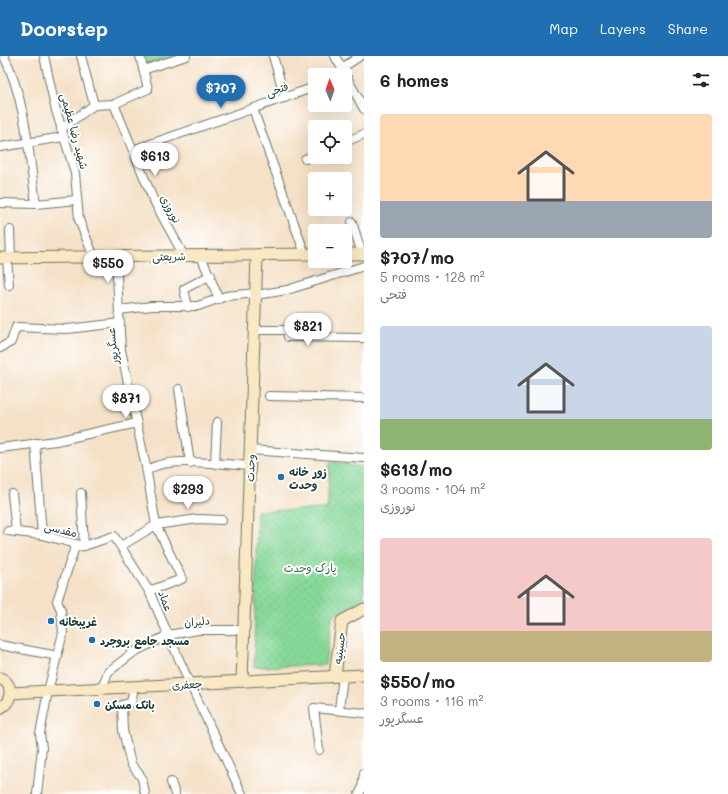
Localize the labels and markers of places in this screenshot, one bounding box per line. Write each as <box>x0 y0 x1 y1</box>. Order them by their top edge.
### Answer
pin: $707 <box>197 75 245 109</box>
pin: $613 <box>131 143 179 177</box>
pin: $550 <box>84 250 132 284</box>
pin: $821 <box>284 313 332 347</box>
pin: $871 <box>102 385 150 419</box>
place label: زور خانه وحدت <box>289 464 327 492</box>
marker: زور خانه وحدت <box>276 472 286 482</box>
pin: $293 <box>164 476 212 510</box>
place label: غریبخانه <box>59 614 97 629</box>
marker: غریبخانه <box>46 616 56 626</box>
place label: مسجد جامع بروجرد <box>100 633 190 649</box>
marker: مسجد جامع بروجرد <box>87 635 97 645</box>
place label: بانک مسکن <box>105 697 155 712</box>
marker: بانک مسکن <box>92 699 102 709</box>

